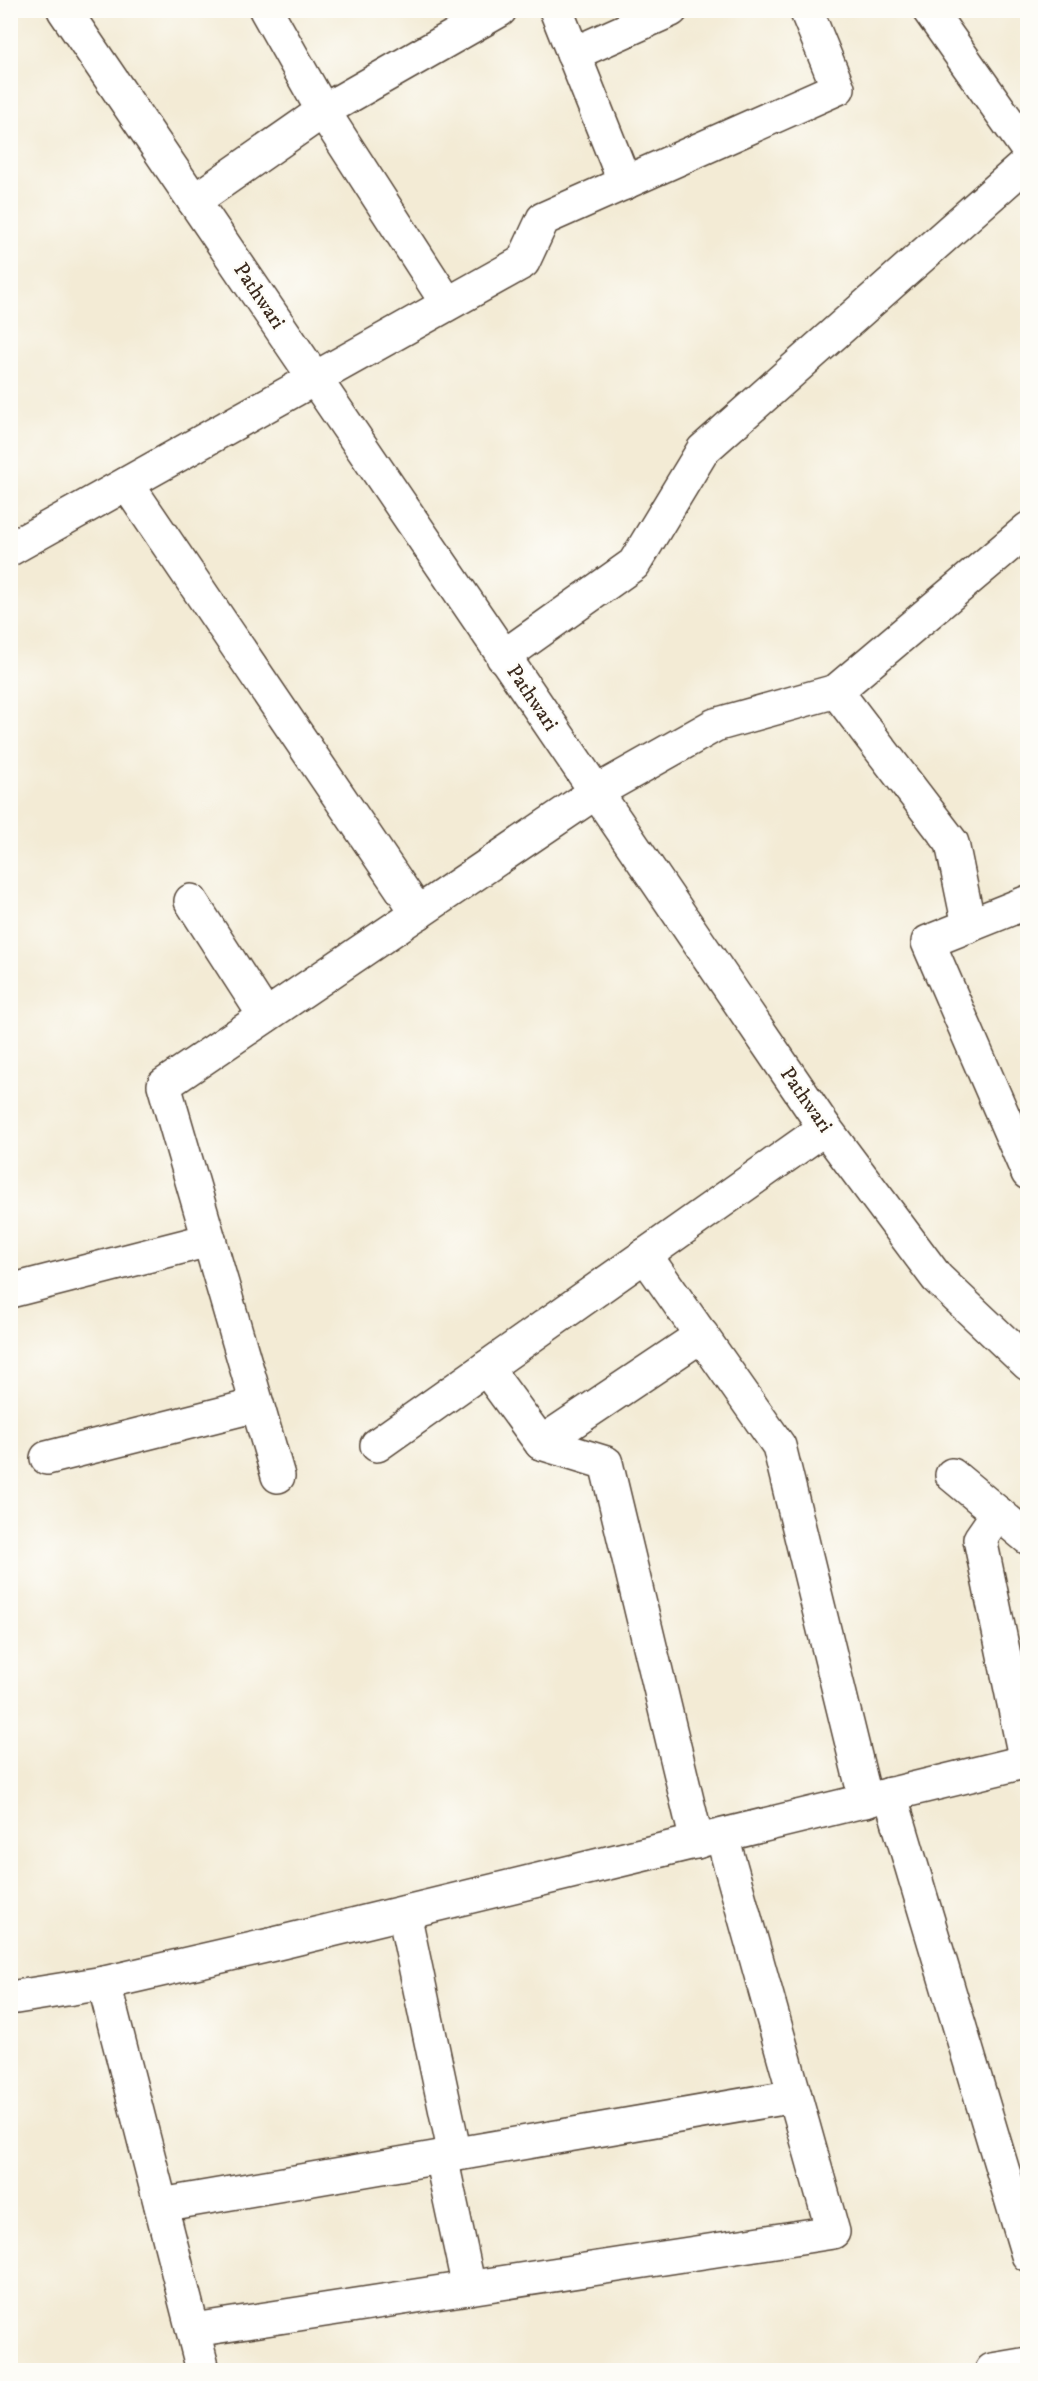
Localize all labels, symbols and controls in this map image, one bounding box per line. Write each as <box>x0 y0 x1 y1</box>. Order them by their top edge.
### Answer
street label: Pathwari <box>227 258 291 334</box>
street label: Pathwari <box>500 660 564 736</box>
street label: Pathwari <box>774 1062 838 1138</box>

